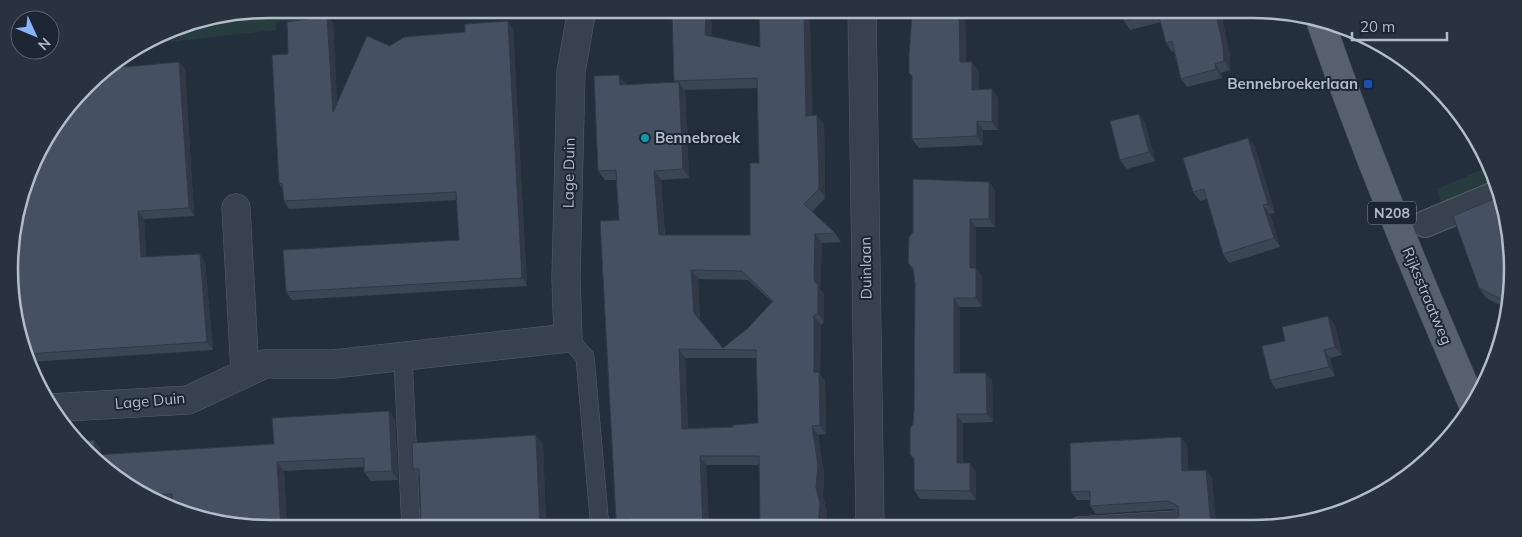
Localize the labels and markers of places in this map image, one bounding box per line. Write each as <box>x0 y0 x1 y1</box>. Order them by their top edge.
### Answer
place label: Bennebroekerlaan <box>1227 74 1358 93</box>
marker: Bennebroekerlaan <box>1362 78 1374 90</box>
place label: Bennebroek <box>655 128 741 147</box>
marker: Bennebroek <box>639 132 651 144</box>

